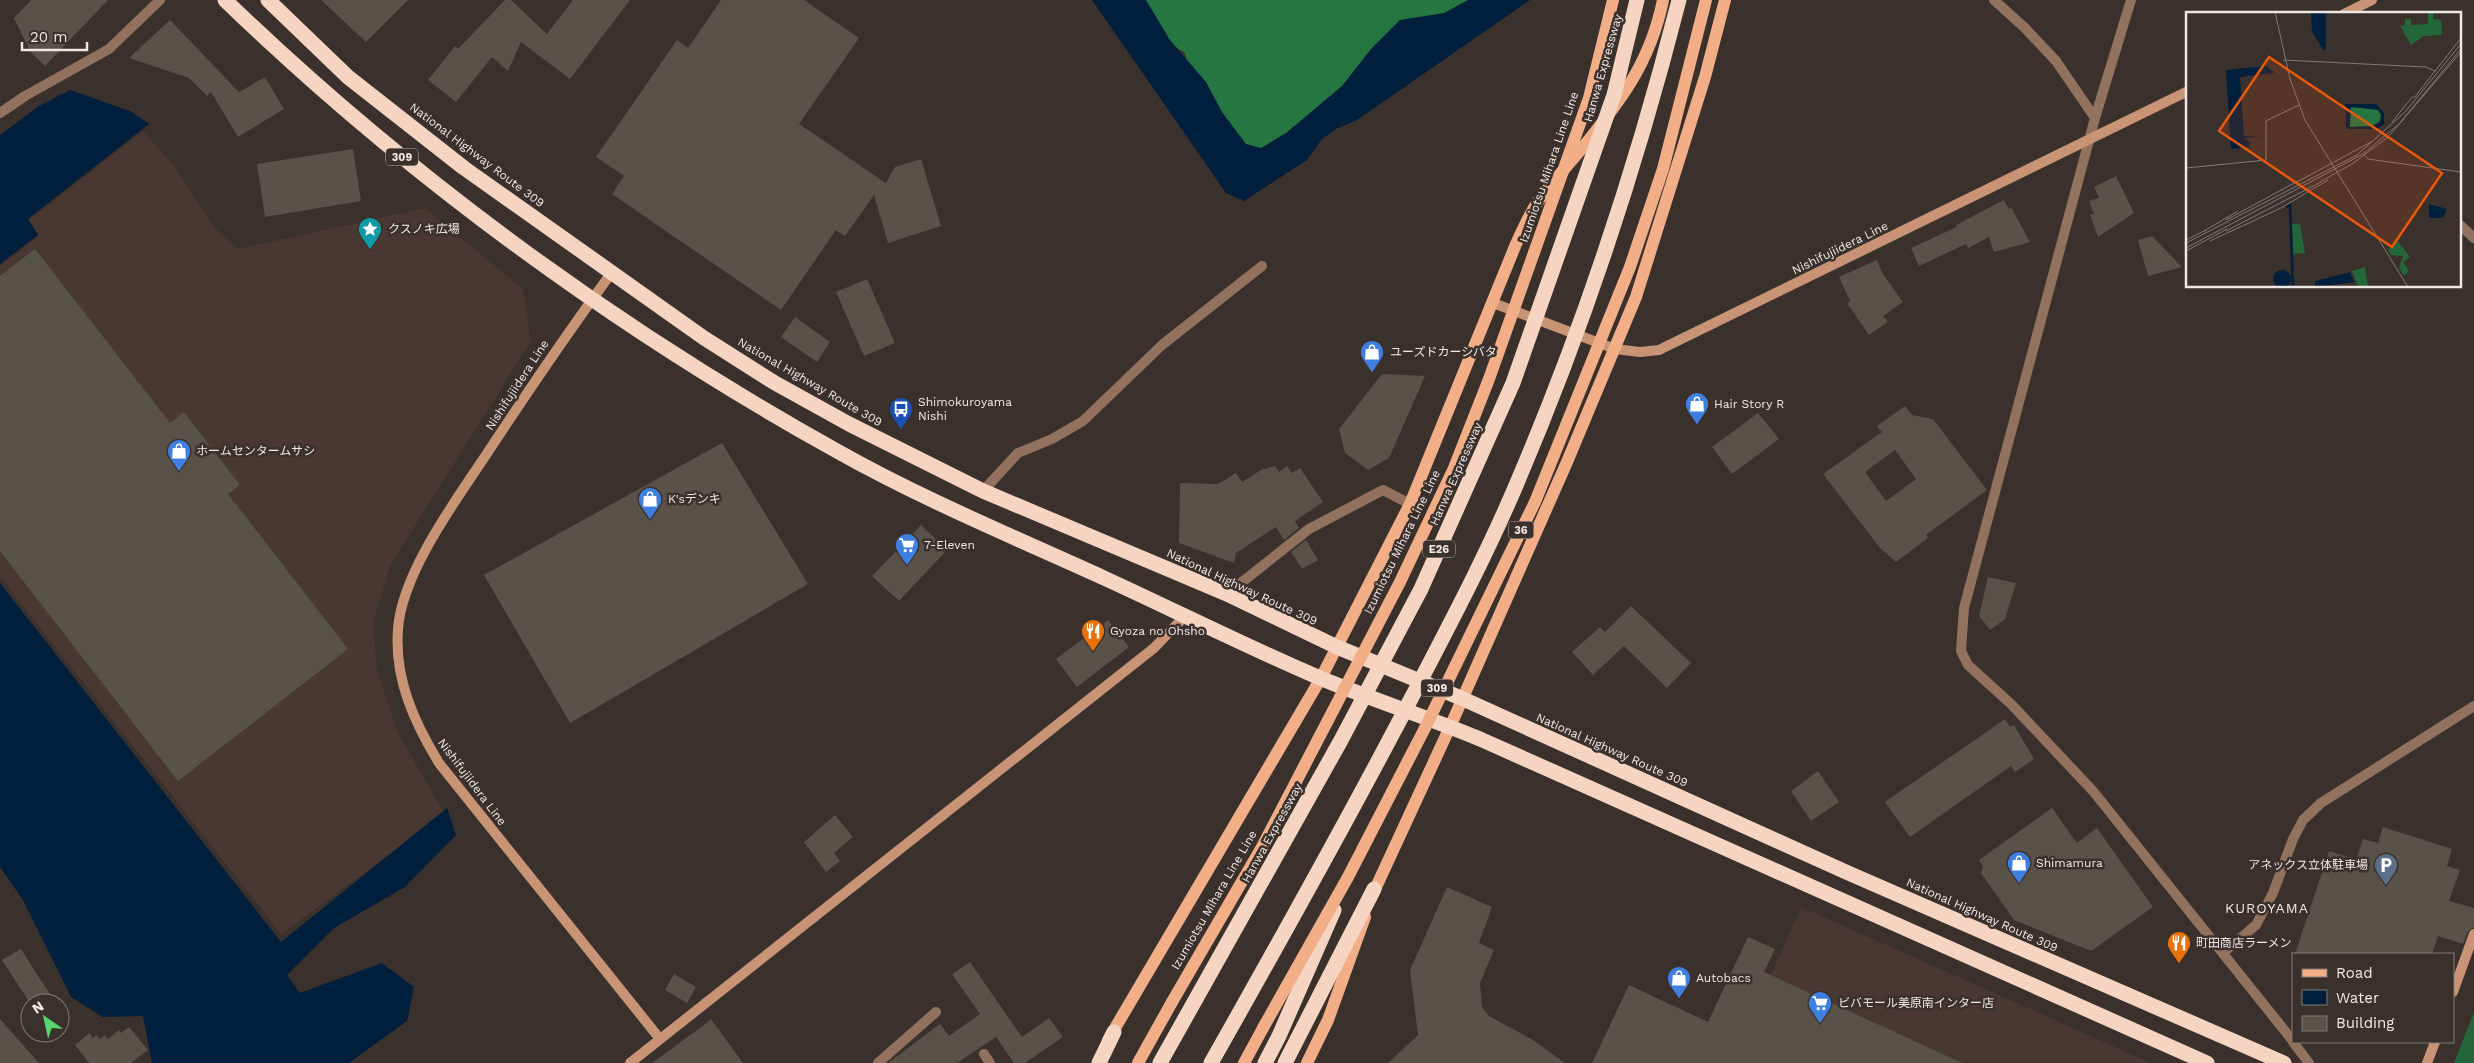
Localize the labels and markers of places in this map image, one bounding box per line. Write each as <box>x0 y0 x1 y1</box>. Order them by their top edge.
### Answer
place icon: クスノキ広場 <box>357 216 383 250</box>
place label: クスノキ広場 <box>388 222 460 236</box>
shop icon: ユーズドカーシバタ <box>1359 339 1385 373</box>
place label: ユーズドカーシバタ <box>1390 345 1497 359</box>
shop icon: Hair Story R <box>1684 391 1710 425</box>
place label: Shimokuroyama Nishi <box>918 395 1012 423</box>
bus stop icon: Shimokuroyama Nishi <box>888 396 914 430</box>
place label: Hair Story R <box>1714 397 1784 411</box>
shop icon: ホームセンタームサシ <box>166 438 192 472</box>
place label: ホームセンタームサシ <box>196 444 315 458</box>
shop icon: K'sデンキ <box>637 486 663 520</box>
place label: K'sデンキ <box>668 492 721 506</box>
supermarket icon: 7-Eleven <box>894 532 920 566</box>
place label: 7-Eleven <box>924 538 975 552</box>
restaurant icon: Gyoza no Ohsho <box>1080 618 1106 652</box>
place label: Gyoza no Ohsho <box>1110 624 1205 638</box>
shop icon: Shimamura <box>2006 850 2032 884</box>
parking icon: アネックス立体駐車場 <box>2373 852 2399 886</box>
place label: Shimamura <box>2036 856 2103 870</box>
place label: アネックス立体駐車場 <box>2248 858 2368 872</box>
restaurant icon: 町田商店ラーメン <box>2166 930 2192 964</box>
place label: 町田商店ラーメン <box>2196 936 2292 950</box>
shop icon: Autobacs <box>1666 965 1692 999</box>
place label: Autobacs <box>1696 971 1751 985</box>
supermarket icon: ビバモール美原南インター店 <box>1807 990 1833 1024</box>
place label: ビバモール美原南インター店 <box>1838 996 1994 1010</box>

